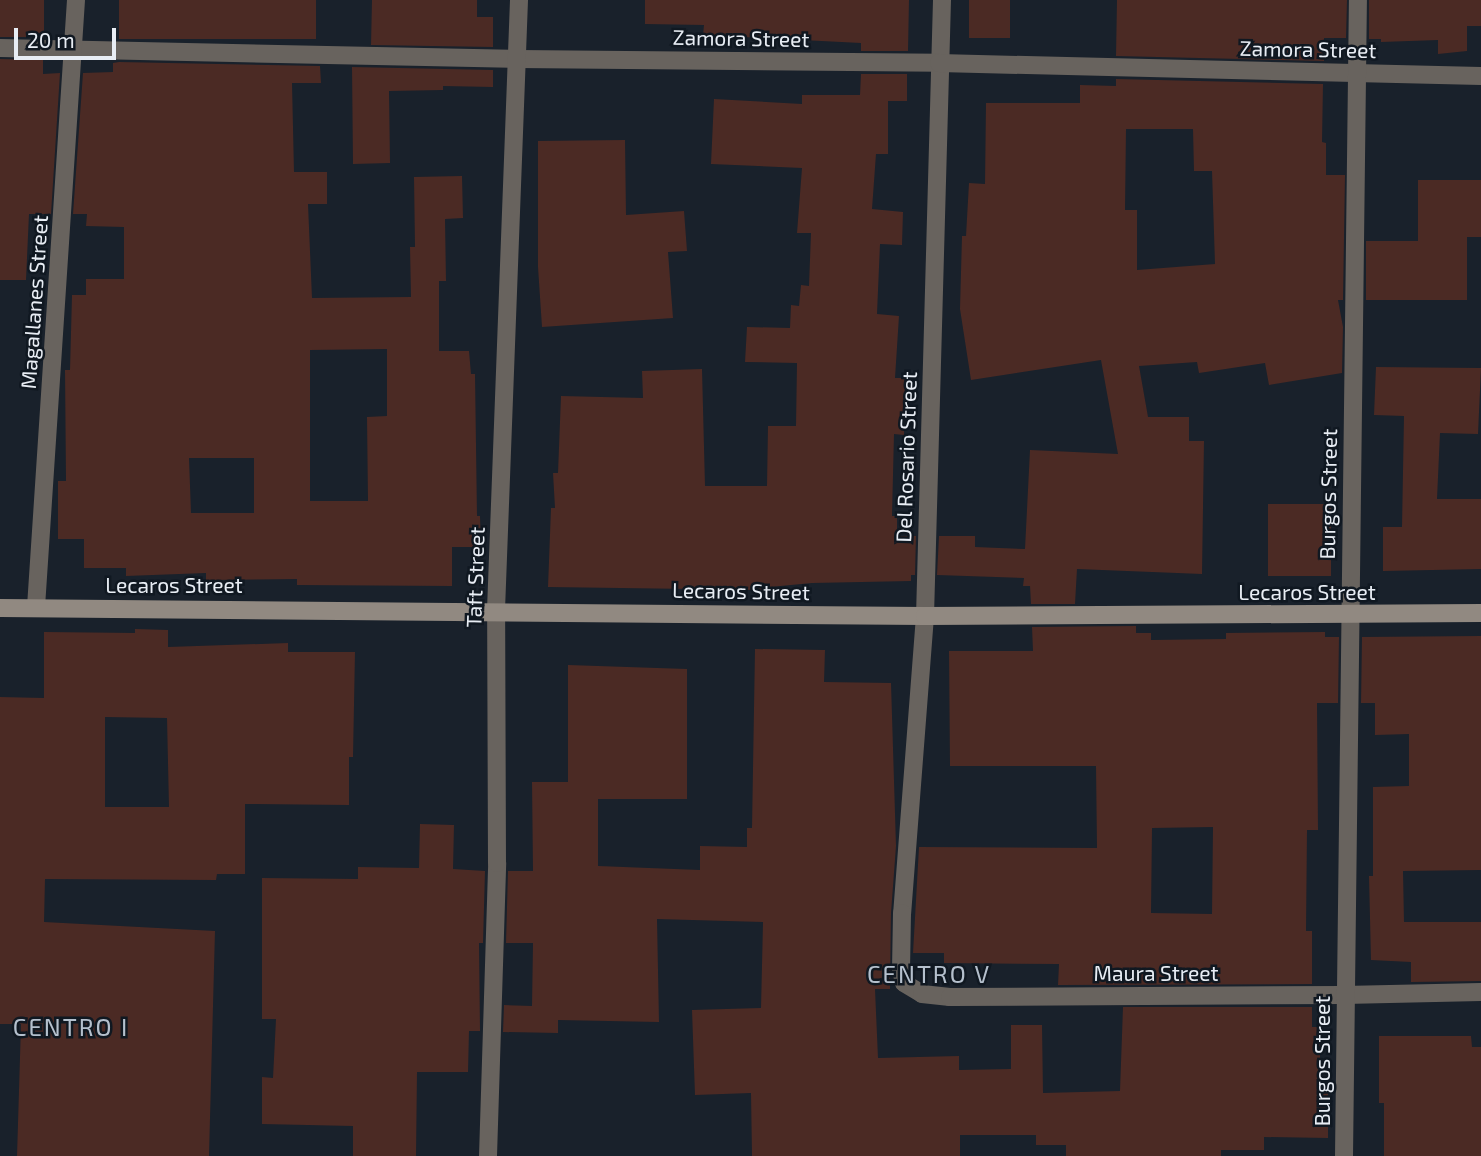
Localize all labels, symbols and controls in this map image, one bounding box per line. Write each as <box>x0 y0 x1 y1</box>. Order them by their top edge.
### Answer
scale bar <box>18 14 119 58</box>
street label: Zamora Street <box>672 24 810 52</box>
text: 20 m <box>27 27 75 52</box>
street label: Zamora Street <box>1239 35 1377 63</box>
street label: Magallanes Street <box>15 214 53 390</box>
street label: Del Rosario Street <box>890 371 922 543</box>
street label: Burgos Street <box>1314 428 1342 560</box>
street label: Taft Street <box>461 526 489 628</box>
street label: Lecaros Street <box>105 572 243 598</box>
street label: Lecaros Street <box>672 577 810 605</box>
street label: Lecaros Street <box>1238 579 1376 605</box>
district label: CENTRO V <box>868 960 990 988</box>
street label: Maura Street <box>1094 960 1218 986</box>
street label: Burgos Street <box>1309 996 1335 1126</box>
district label: CENTRO I <box>14 1013 128 1041</box>

